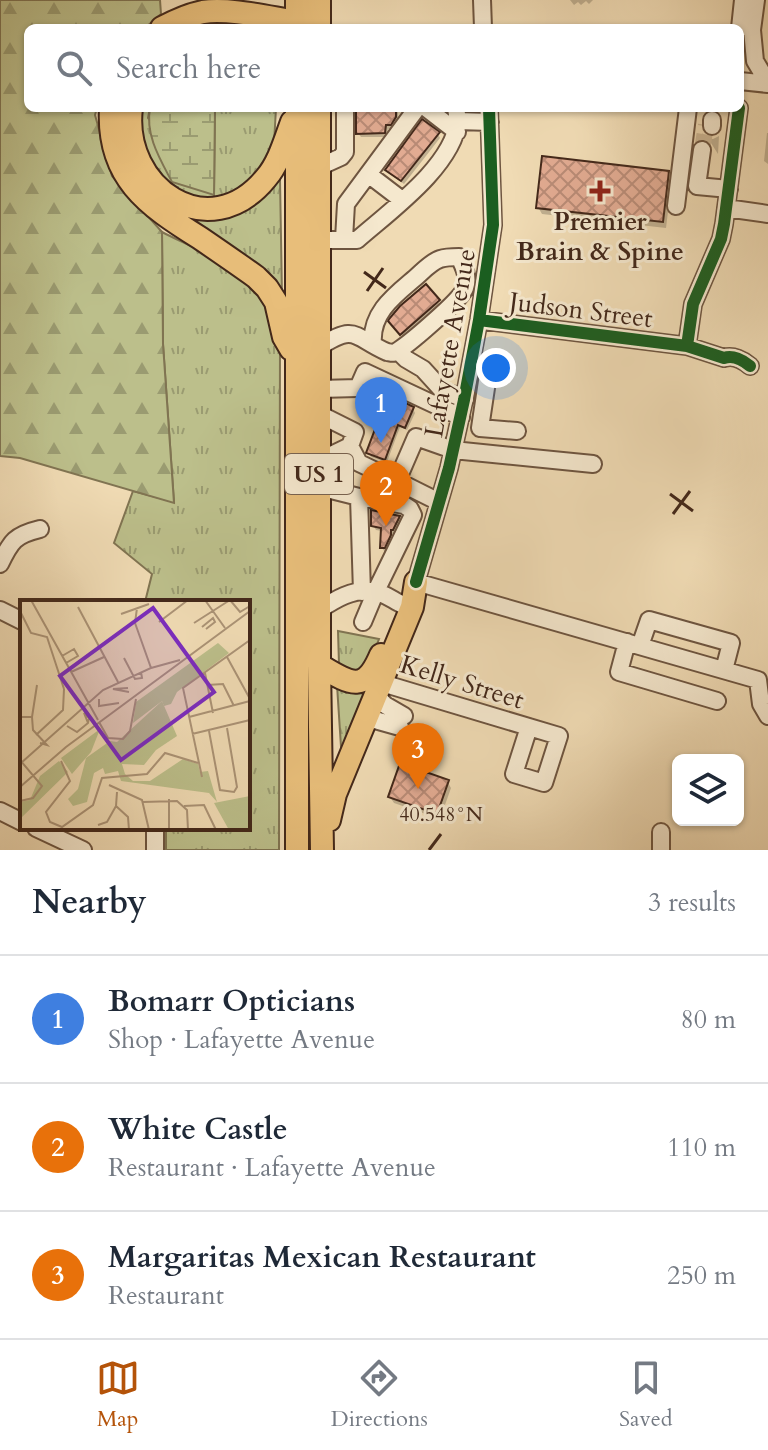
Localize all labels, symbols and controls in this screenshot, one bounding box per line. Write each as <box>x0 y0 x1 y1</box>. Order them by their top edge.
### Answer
search box <box>24 24 744 112</box>
icon: search <box>52 46 96 90</box>
text: Search here <box>116 48 261 89</box>
marker: Premier Brain & Spine <box>589 180 611 202</box>
place label: Premier Brain & Spine <box>516 204 684 269</box>
street label: Lafayette Avenue <box>416 246 484 440</box>
street label: Judson Street <box>503 283 655 336</box>
your location <box>476 348 516 388</box>
pin: 1 <box>355 377 407 443</box>
road number: US 1 <box>285 454 353 494</box>
pin: 2 <box>360 460 412 526</box>
inset map <box>20 600 250 830</box>
street label: Kelly Street <box>396 647 528 717</box>
pin: 3 <box>392 723 444 789</box>
map controls <box>672 754 744 826</box>
button: layers <box>672 754 744 826</box>
text: 40.548°N <box>399 801 483 828</box>
text: Nearby <box>32 879 147 925</box>
text: 3 results <box>648 885 736 920</box>
text: Bomarr Opticians <box>108 981 355 1022</box>
text: 1 <box>51 1002 65 1037</box>
text: 80 m <box>680 1002 736 1037</box>
text: Shop · Lafayette Avenue <box>108 1022 375 1057</box>
text: White Castle <box>108 1109 288 1150</box>
text: 2 <box>51 1130 65 1165</box>
text: 110 m <box>667 1130 736 1165</box>
text: Restaurant · Lafayette Avenue <box>108 1150 436 1185</box>
text: Margaritas Mexican Restaurant <box>108 1237 536 1278</box>
text: 3 <box>51 1258 65 1293</box>
text: 250 m <box>667 1258 736 1293</box>
text: Restaurant <box>108 1278 224 1313</box>
tab: Map <box>96 1356 140 1434</box>
tab: Directions <box>331 1356 428 1434</box>
tab: Saved <box>619 1356 672 1434</box>

